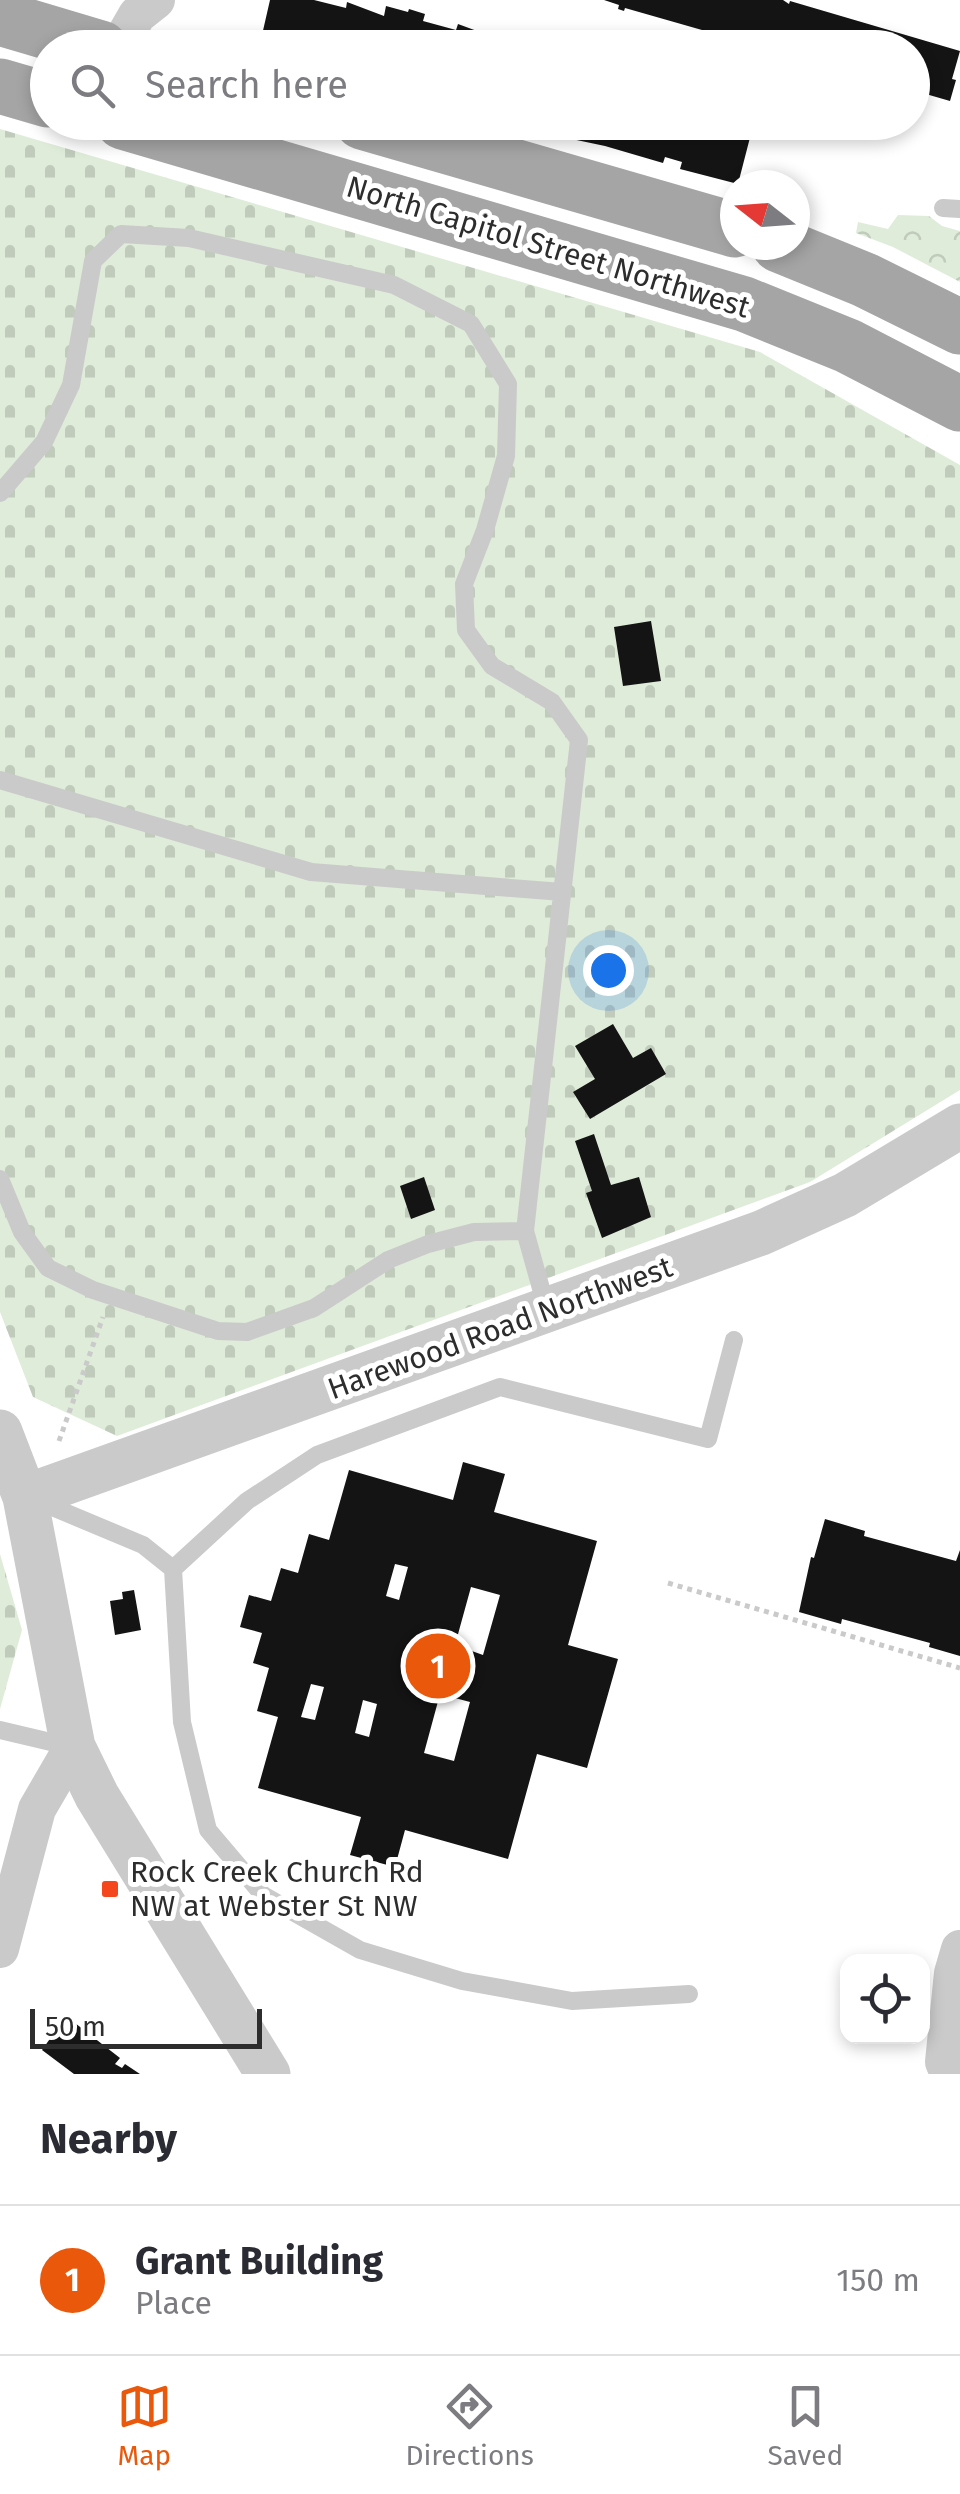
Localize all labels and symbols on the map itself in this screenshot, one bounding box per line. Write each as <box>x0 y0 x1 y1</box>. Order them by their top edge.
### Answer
street label: North Capitol Street Northwest <box>342 168 754 326</box>
north arrow <box>720 170 810 260</box>
your location <box>583 945 634 996</box>
street label: Harewood Road Northwest <box>323 1249 677 1407</box>
pin: 1 <box>406 1628 470 1704</box>
place label: Rock Creek Church Rd NW at Webster St NW <box>130 1854 424 1924</box>
marker: Rock Creek Church Rd NW at Webster St NW <box>99 1878 121 1900</box>
scale bar <box>30 2004 262 2048</box>

